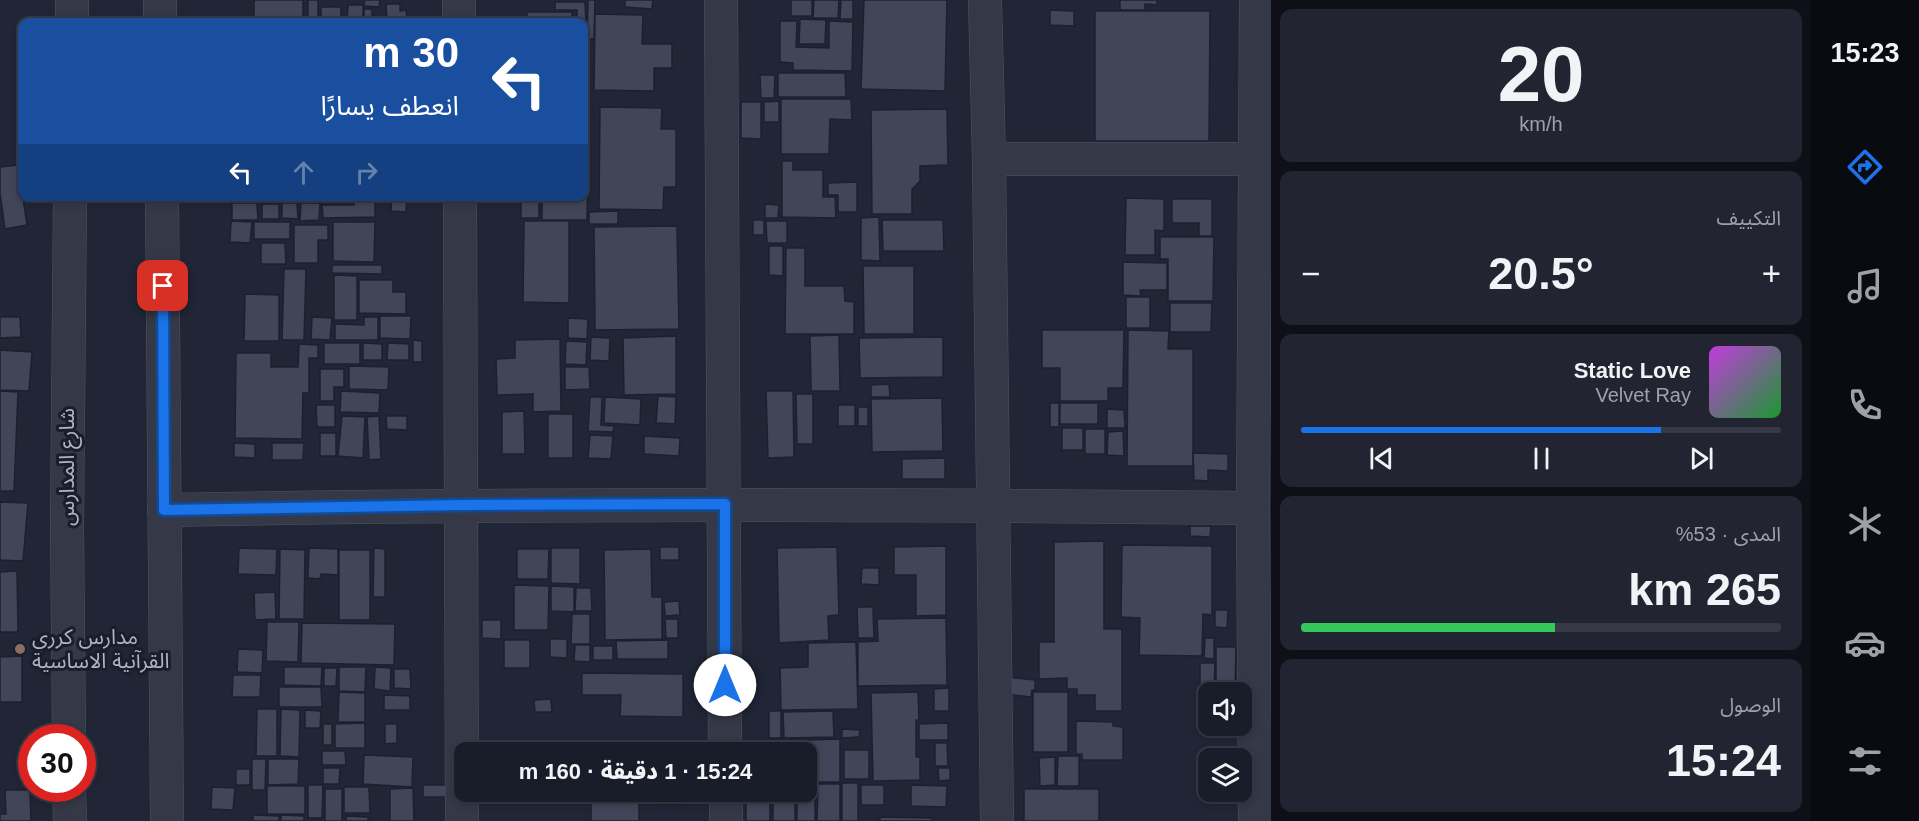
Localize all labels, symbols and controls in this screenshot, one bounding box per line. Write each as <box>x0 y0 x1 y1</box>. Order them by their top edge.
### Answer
text: 30 m <box>363 29 459 76</box>
text: 20 <box>1498 30 1584 118</box>
text: 15:23 <box>1830 38 1900 68</box>
icon: left <box>480 42 558 120</box>
text: انعطف يسارًا <box>320 91 459 121</box>
text: km/h <box>1519 113 1563 135</box>
icon: directions <box>1844 146 1886 188</box>
icon: left <box>224 156 257 189</box>
icon: ahead <box>287 156 320 189</box>
icon: right <box>350 156 383 189</box>
text: التكييف <box>1717 207 1781 229</box>
text: 20.5° <box>1488 248 1594 299</box>
text: − <box>1301 255 1320 292</box>
text: + <box>1762 255 1781 292</box>
pin <box>137 260 188 311</box>
icon: music <box>1844 265 1886 307</box>
icon: arrive <box>146 269 179 302</box>
text: Static Love <box>1574 358 1691 383</box>
text: Velvet Ray <box>1595 384 1691 406</box>
icon: phone <box>1844 384 1886 426</box>
street label: شارع المدارس <box>55 408 82 526</box>
icon: previous <box>1365 442 1398 475</box>
icon: pause <box>1525 442 1558 475</box>
icon: next <box>1685 442 1718 475</box>
icon: climate <box>1844 503 1886 545</box>
text: المدى · 53% <box>1676 523 1781 545</box>
text: 265 km <box>1628 564 1781 615</box>
icon: car <box>1844 622 1886 664</box>
place label: مدارس كرري القرآنية الاساسية <box>32 625 169 673</box>
marker: مدارس كرري القرآنية الاساسية <box>13 642 27 656</box>
position arrow <box>693 653 757 717</box>
map controls <box>1198 682 1252 802</box>
button: sound <box>1198 682 1252 736</box>
text: الوصول <box>1720 694 1781 716</box>
speed limit sign: 30 <box>18 724 96 802</box>
text: 15:24 <box>1666 735 1781 786</box>
icon: filters <box>1844 740 1886 782</box>
button: layers <box>1198 748 1252 802</box>
text: 15:24 · 1 دقيقة · 160 m <box>519 759 752 784</box>

